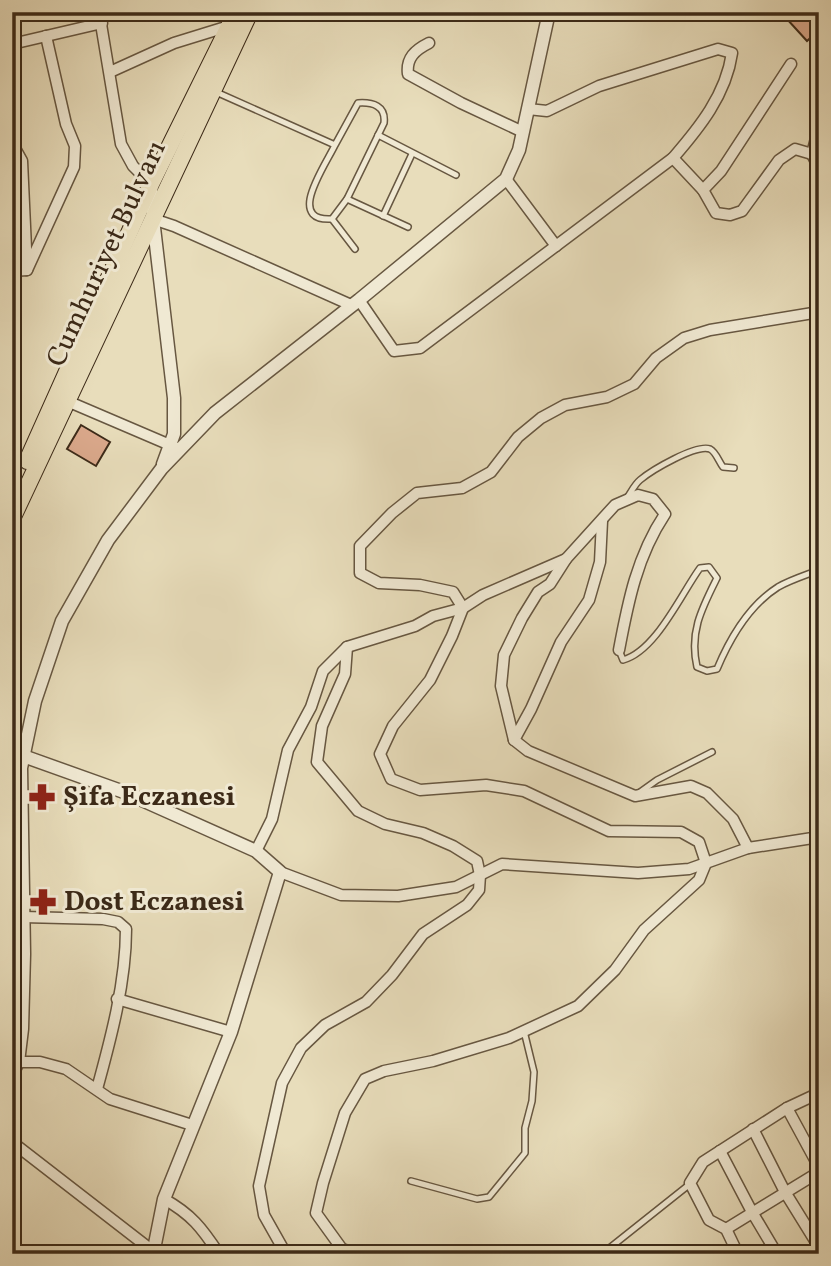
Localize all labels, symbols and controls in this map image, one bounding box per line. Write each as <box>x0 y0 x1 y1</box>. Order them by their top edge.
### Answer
street label: Cumhuriyet Bulvarı <box>37 134 177 374</box>
place label: Şifa Eczanesi <box>63 778 235 817</box>
pharmacy icon: Şifa Eczanesi <box>27 782 57 812</box>
place label: Dost Eczanesi <box>64 883 244 922</box>
pharmacy icon: Dost Eczanesi <box>28 887 58 917</box>

